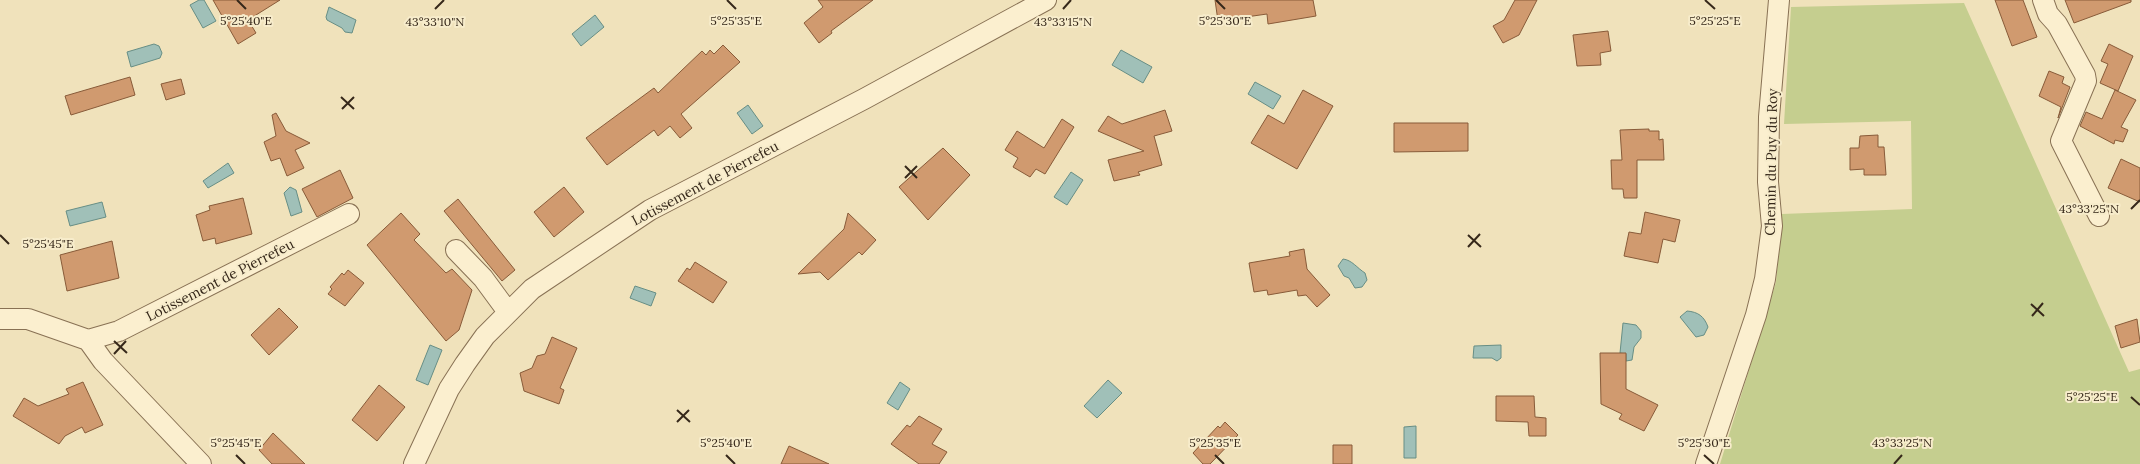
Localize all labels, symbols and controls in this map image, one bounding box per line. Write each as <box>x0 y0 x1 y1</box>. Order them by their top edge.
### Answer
text: 5°25'40"E <box>220 13 272 28</box>
text: 5°25'35"E <box>710 13 762 28</box>
text: 5°25'30"E <box>1199 13 1251 28</box>
text: 5°25'25"E <box>1689 13 1741 28</box>
text: 43°33'10"N <box>405 14 465 29</box>
text: 43°33'15"N <box>1034 14 1092 29</box>
street label: Chemin du Puy du Roy <box>1761 88 1781 236</box>
street label: Lotissement de Pierrefeu <box>629 137 781 229</box>
text: 43°33'25"N <box>2059 201 2119 216</box>
street label: Lotissement de Pierrefeu <box>143 235 297 325</box>
text: 5°25'45"E <box>23 236 74 251</box>
text: 5°25'25"E <box>2066 389 2118 404</box>
text: 5°25'45"E <box>211 435 262 450</box>
text: 5°25'40"E <box>700 435 752 450</box>
text: 5°25'35"E <box>1189 435 1241 450</box>
text: 5°25'30"E <box>1678 435 1730 450</box>
text: 43°33'25"N <box>1872 435 1932 450</box>

